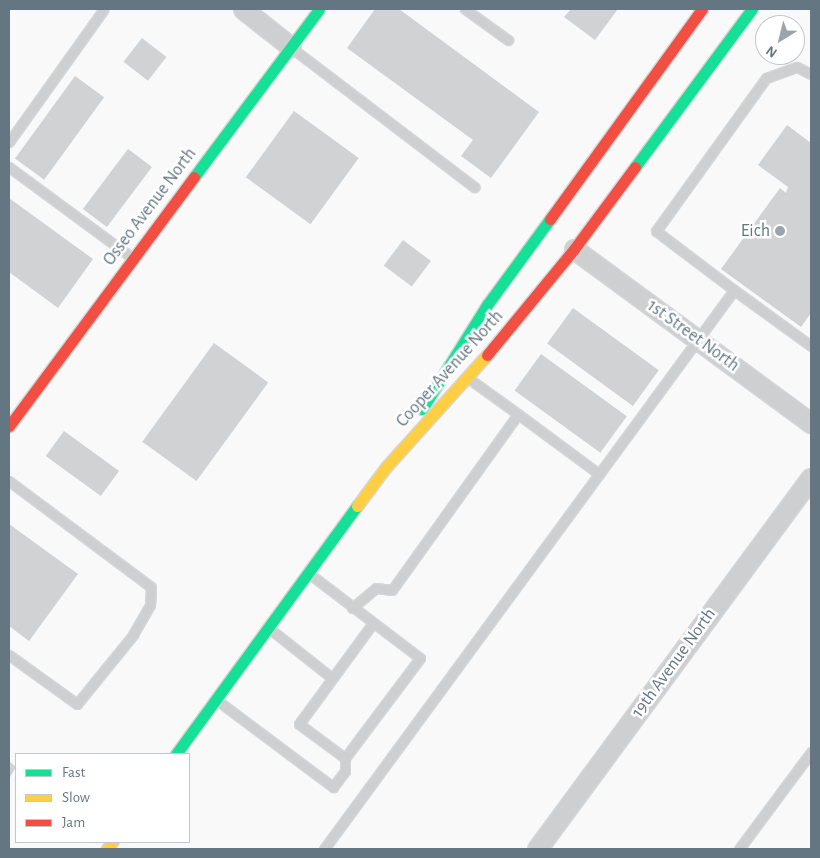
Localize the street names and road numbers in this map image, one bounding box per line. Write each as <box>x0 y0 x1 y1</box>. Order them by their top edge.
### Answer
street label: Osseo Avenue North <box>99 144 201 270</box>
street label: 1st Street North <box>643 295 743 377</box>
street label: Cooper Avenue North <box>392 306 508 432</box>
street label: 19th Avenue North <box>627 604 721 722</box>

